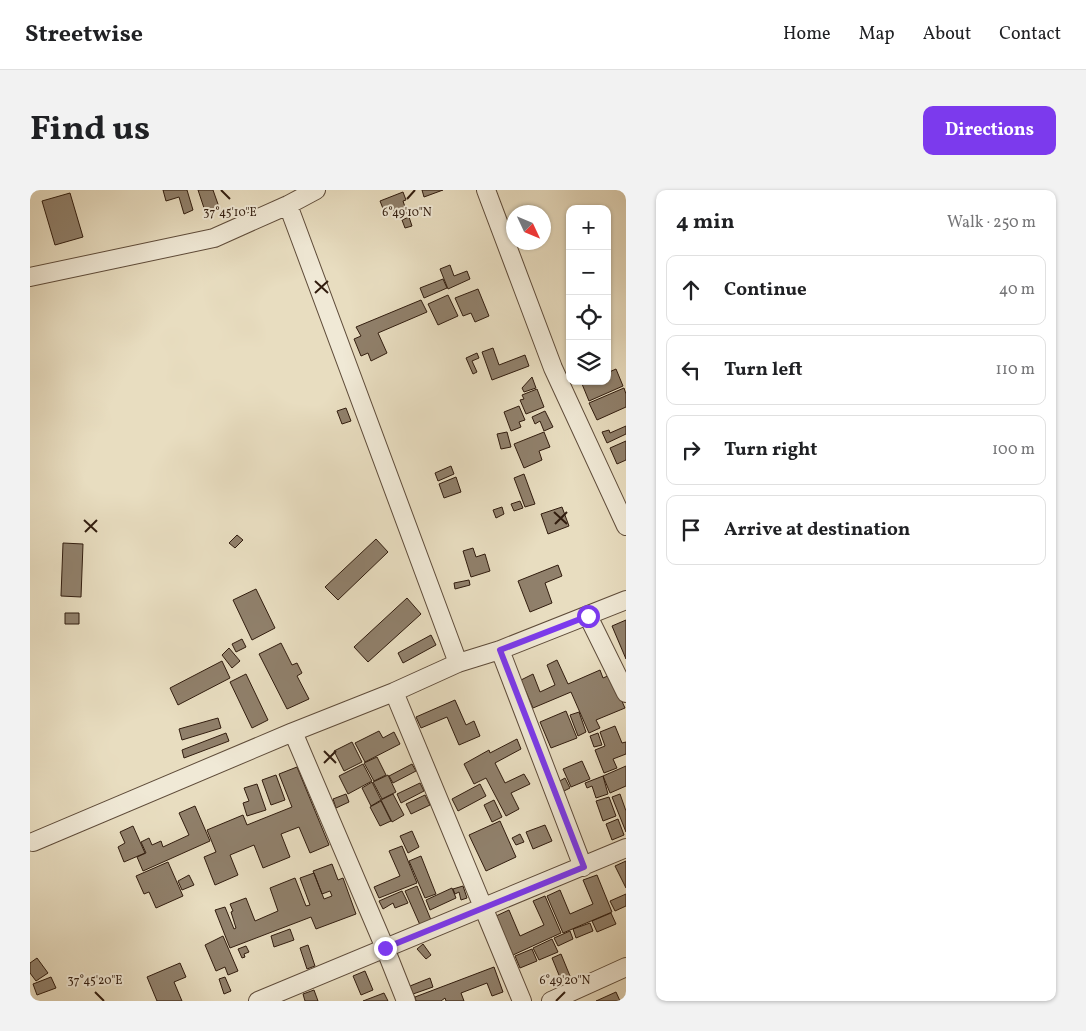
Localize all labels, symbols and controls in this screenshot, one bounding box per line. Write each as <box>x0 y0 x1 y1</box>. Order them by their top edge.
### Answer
text: Streetwise <box>25 18 143 52</box>
text: Home <box>783 22 831 47</box>
text: Map <box>859 22 895 47</box>
text: About <box>923 22 971 47</box>
text: Contact <box>999 22 1061 47</box>
text: Find us <box>30 106 150 154</box>
button: Directions <box>923 106 1056 155</box>
text: 37°45'10"E <box>203 205 257 221</box>
text: 6°49'10"N <box>382 205 432 221</box>
north arrow <box>506 205 551 250</box>
map controls <box>566 205 611 385</box>
button: + <box>566 205 611 250</box>
text: 4 min <box>676 208 735 237</box>
text: Walk · 250 m <box>947 212 1036 234</box>
button: − <box>566 250 611 295</box>
icon: ahead <box>677 276 705 304</box>
text: Continue <box>724 277 807 303</box>
text: 40 m <box>999 279 1035 301</box>
button: locate <box>566 295 611 340</box>
button: layers <box>566 340 611 385</box>
icon: left <box>677 356 705 384</box>
text: Turn left <box>724 357 803 383</box>
text: 110 m <box>996 359 1035 381</box>
icon: right <box>677 436 705 464</box>
text: Turn right <box>724 437 817 463</box>
text: 100 m <box>992 439 1035 461</box>
icon: arrive <box>677 516 705 544</box>
text: Arrive at destination <box>724 517 910 543</box>
route start <box>577 605 600 628</box>
route end <box>374 937 397 960</box>
text: 37°45'20"E <box>68 973 122 989</box>
text: 6°49'20"N <box>540 973 591 989</box>

